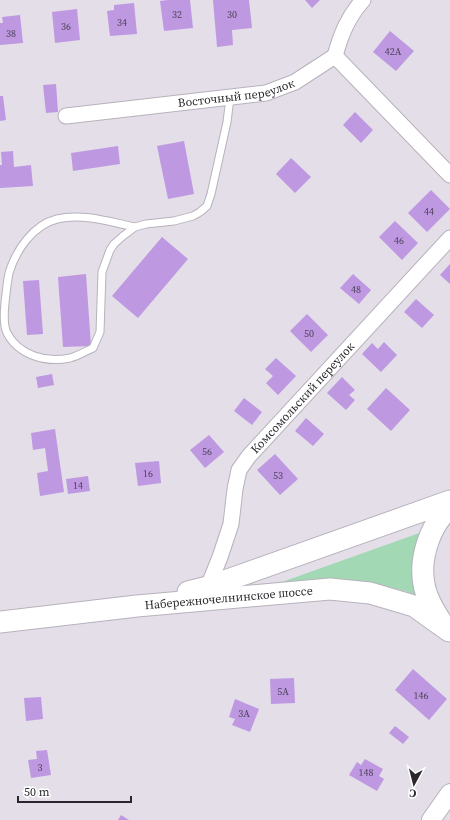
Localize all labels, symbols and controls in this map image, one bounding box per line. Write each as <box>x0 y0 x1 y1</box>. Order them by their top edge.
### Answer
house number: 32 <box>172 8 182 21</box>
house number: 30 <box>227 8 237 21</box>
house number: 34 <box>117 16 127 29</box>
house number: 36 <box>61 20 71 33</box>
house number: 38 <box>6 27 16 40</box>
house number: 42А <box>385 45 402 58</box>
street label: Восточный переулок <box>177 75 297 111</box>
house number: 44 <box>424 205 434 218</box>
house number: 46 <box>394 234 404 247</box>
house number: 48 <box>351 283 361 296</box>
house number: 50 <box>304 327 314 340</box>
street label: Комсомольский переулок <box>247 338 358 457</box>
house number: 56 <box>202 445 212 458</box>
house number: 16 <box>143 467 153 480</box>
house number: 53 <box>273 469 283 482</box>
house number: 14 <box>73 479 83 492</box>
street label: Набережночелнинское шоссе <box>144 583 313 613</box>
house number: 5А <box>277 685 289 698</box>
house number: 146 <box>414 689 429 702</box>
house number: 3А <box>238 707 250 720</box>
house number: 3 <box>38 761 43 774</box>
north arrow <box>394 764 434 804</box>
house number: 148 <box>359 766 374 779</box>
scale bar <box>18 778 131 804</box>
text: 50 m <box>24 784 50 800</box>
text: С <box>408 786 417 801</box>

